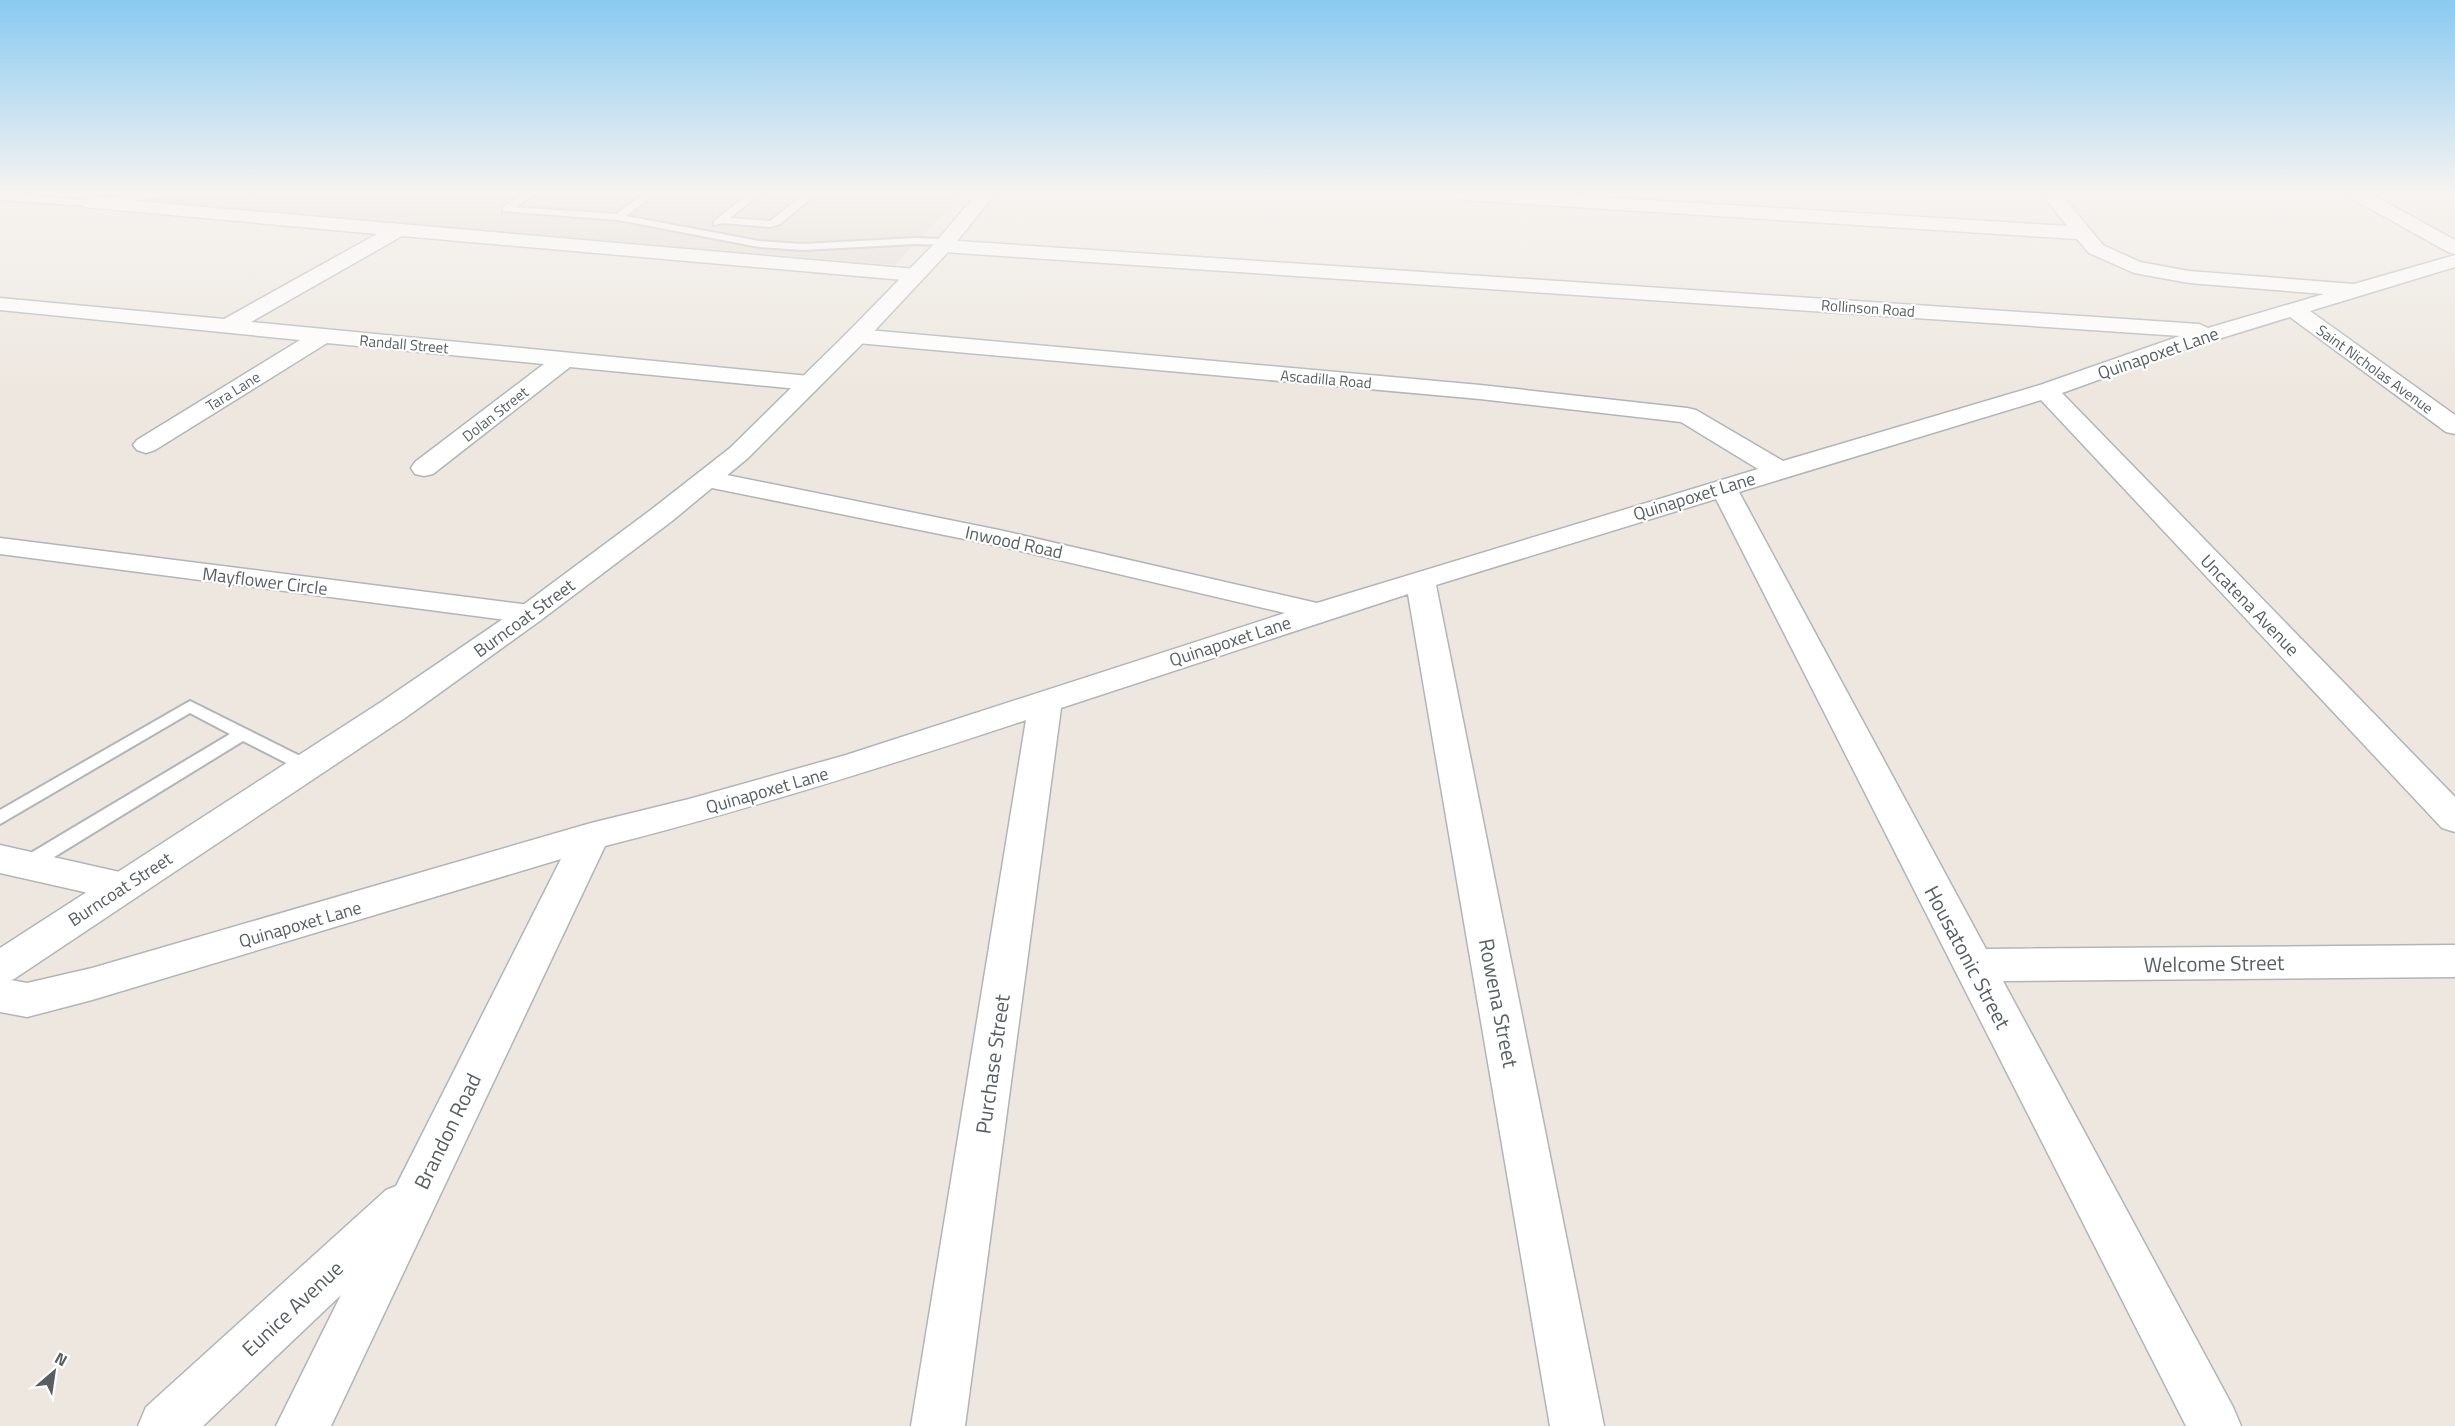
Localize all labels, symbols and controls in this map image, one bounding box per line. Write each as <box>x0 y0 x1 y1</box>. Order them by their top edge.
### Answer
street label: Rollinson Road <box>1820 293 1916 323</box>
street label: Saint Nicholas Avenue <box>2312 319 2438 419</box>
street label: Quinapoxet Lane <box>2094 320 2222 386</box>
street label: Randall Street <box>359 329 450 359</box>
street label: Ascadilla Road <box>1279 364 1373 394</box>
street label: Tara Lane <box>201 365 265 417</box>
street label: Dolan Street <box>457 380 534 447</box>
street label: Quinapoxet Lane <box>1630 465 1758 527</box>
street label: Inwood Road <box>963 518 1065 566</box>
street label: Uncatena Avenue <box>2194 548 2306 662</box>
street label: Mayflower Circle <box>201 560 329 602</box>
street label: Burncoat Street <box>468 572 581 664</box>
street label: Quinapoxet Lane <box>1166 609 1294 673</box>
street label: Quinapoxet Lane <box>702 760 832 820</box>
street label: Burncoat Street <box>63 845 178 933</box>
street label: Housatonic Street <box>1917 879 2020 1035</box>
street label: Quinapoxet Lane <box>235 894 365 954</box>
street label: Rowena Street <box>1471 936 1527 1071</box>
street label: Welcome Street <box>2143 946 2285 980</box>
street label: Purchase Street <box>966 991 1018 1136</box>
street label: Brandon Road <box>405 1068 489 1194</box>
street label: Eunice Avenue <box>234 1253 350 1363</box>
north arrow <box>24 1342 84 1402</box>
text: N <box>51 1346 72 1372</box>

